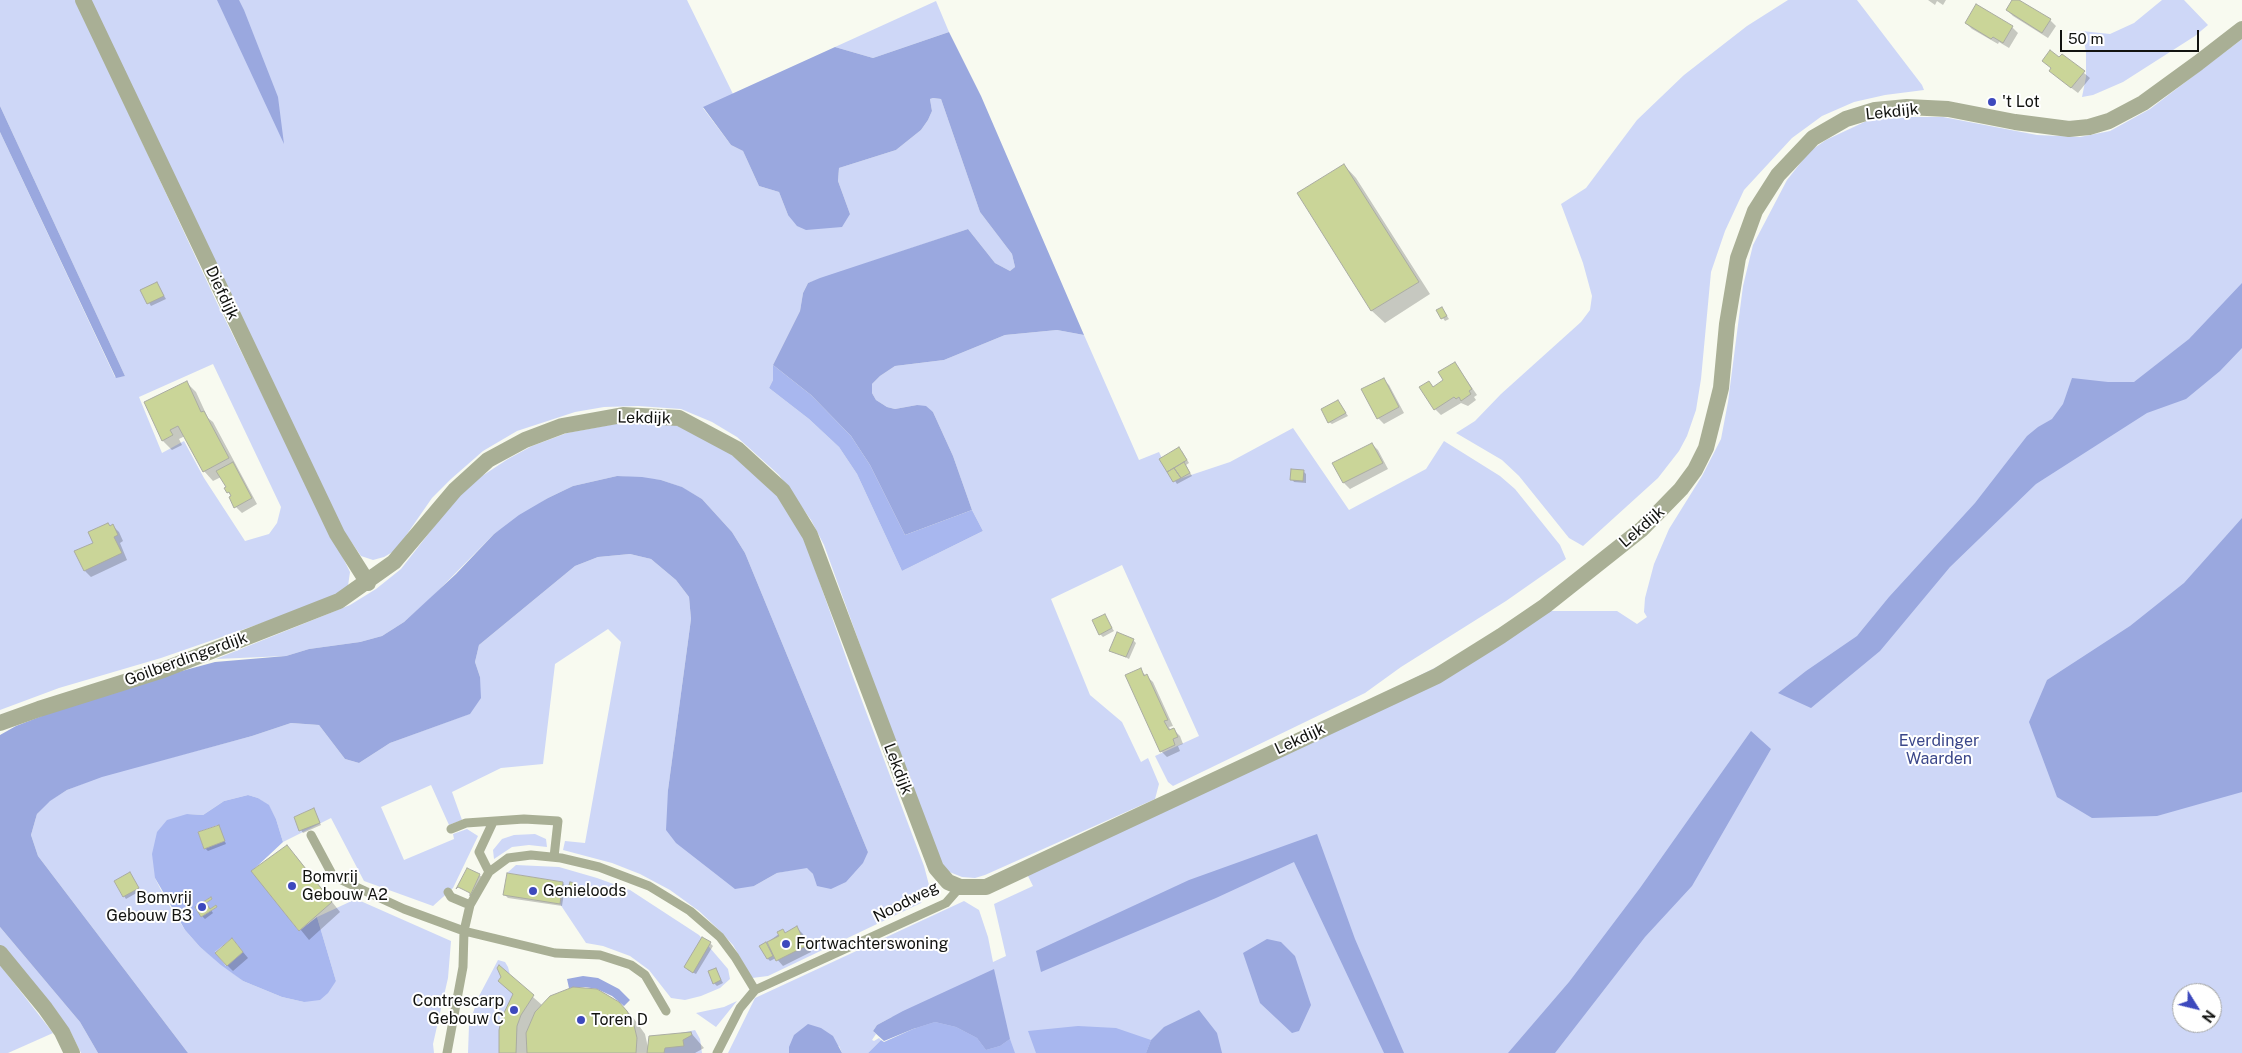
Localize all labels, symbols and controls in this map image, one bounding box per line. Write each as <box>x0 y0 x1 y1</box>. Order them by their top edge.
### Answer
scale bar <box>2062 20 2201 52</box>
text: 50 m <box>2068 30 2103 47</box>
place label: 't Lot <box>2002 92 2040 112</box>
marker: 't Lot <box>1986 96 1998 108</box>
street label: Lekdijk <box>1864 100 1920 124</box>
street label: Diefdijk <box>201 263 243 323</box>
street label: Lekdijk <box>617 408 671 428</box>
street label: Lekdijk <box>1616 502 1668 552</box>
street label: Goilberdingerdijk <box>122 628 250 690</box>
street label: Lekdijk <box>1272 719 1328 759</box>
park label: Everdinger Waarden <box>1899 731 1979 769</box>
street label: Lekdijk <box>879 741 917 797</box>
place label: Bomvrij Gebouw A2 <box>302 867 388 905</box>
street label: Noodweg <box>870 877 942 927</box>
marker: Bomvrij Gebouw A2 <box>286 880 298 892</box>
place label: Genieloods <box>543 881 626 901</box>
marker: Genieloods <box>527 885 539 897</box>
place label: Bomvrij Gebouw B3 <box>106 888 192 926</box>
marker: Bomvrij Gebouw B3 <box>196 901 208 913</box>
place label: Fortwachterswoning <box>796 934 948 954</box>
marker: Fortwachterswoning <box>780 938 792 950</box>
north arrow <box>2172 983 2222 1033</box>
place label: Contrescarp Gebouw C <box>412 991 504 1029</box>
marker: Contrescarp Gebouw C <box>508 1004 520 1016</box>
text: N <box>2199 1007 2218 1025</box>
place label: Toren D <box>591 1010 648 1030</box>
marker: Toren D <box>575 1014 587 1026</box>

